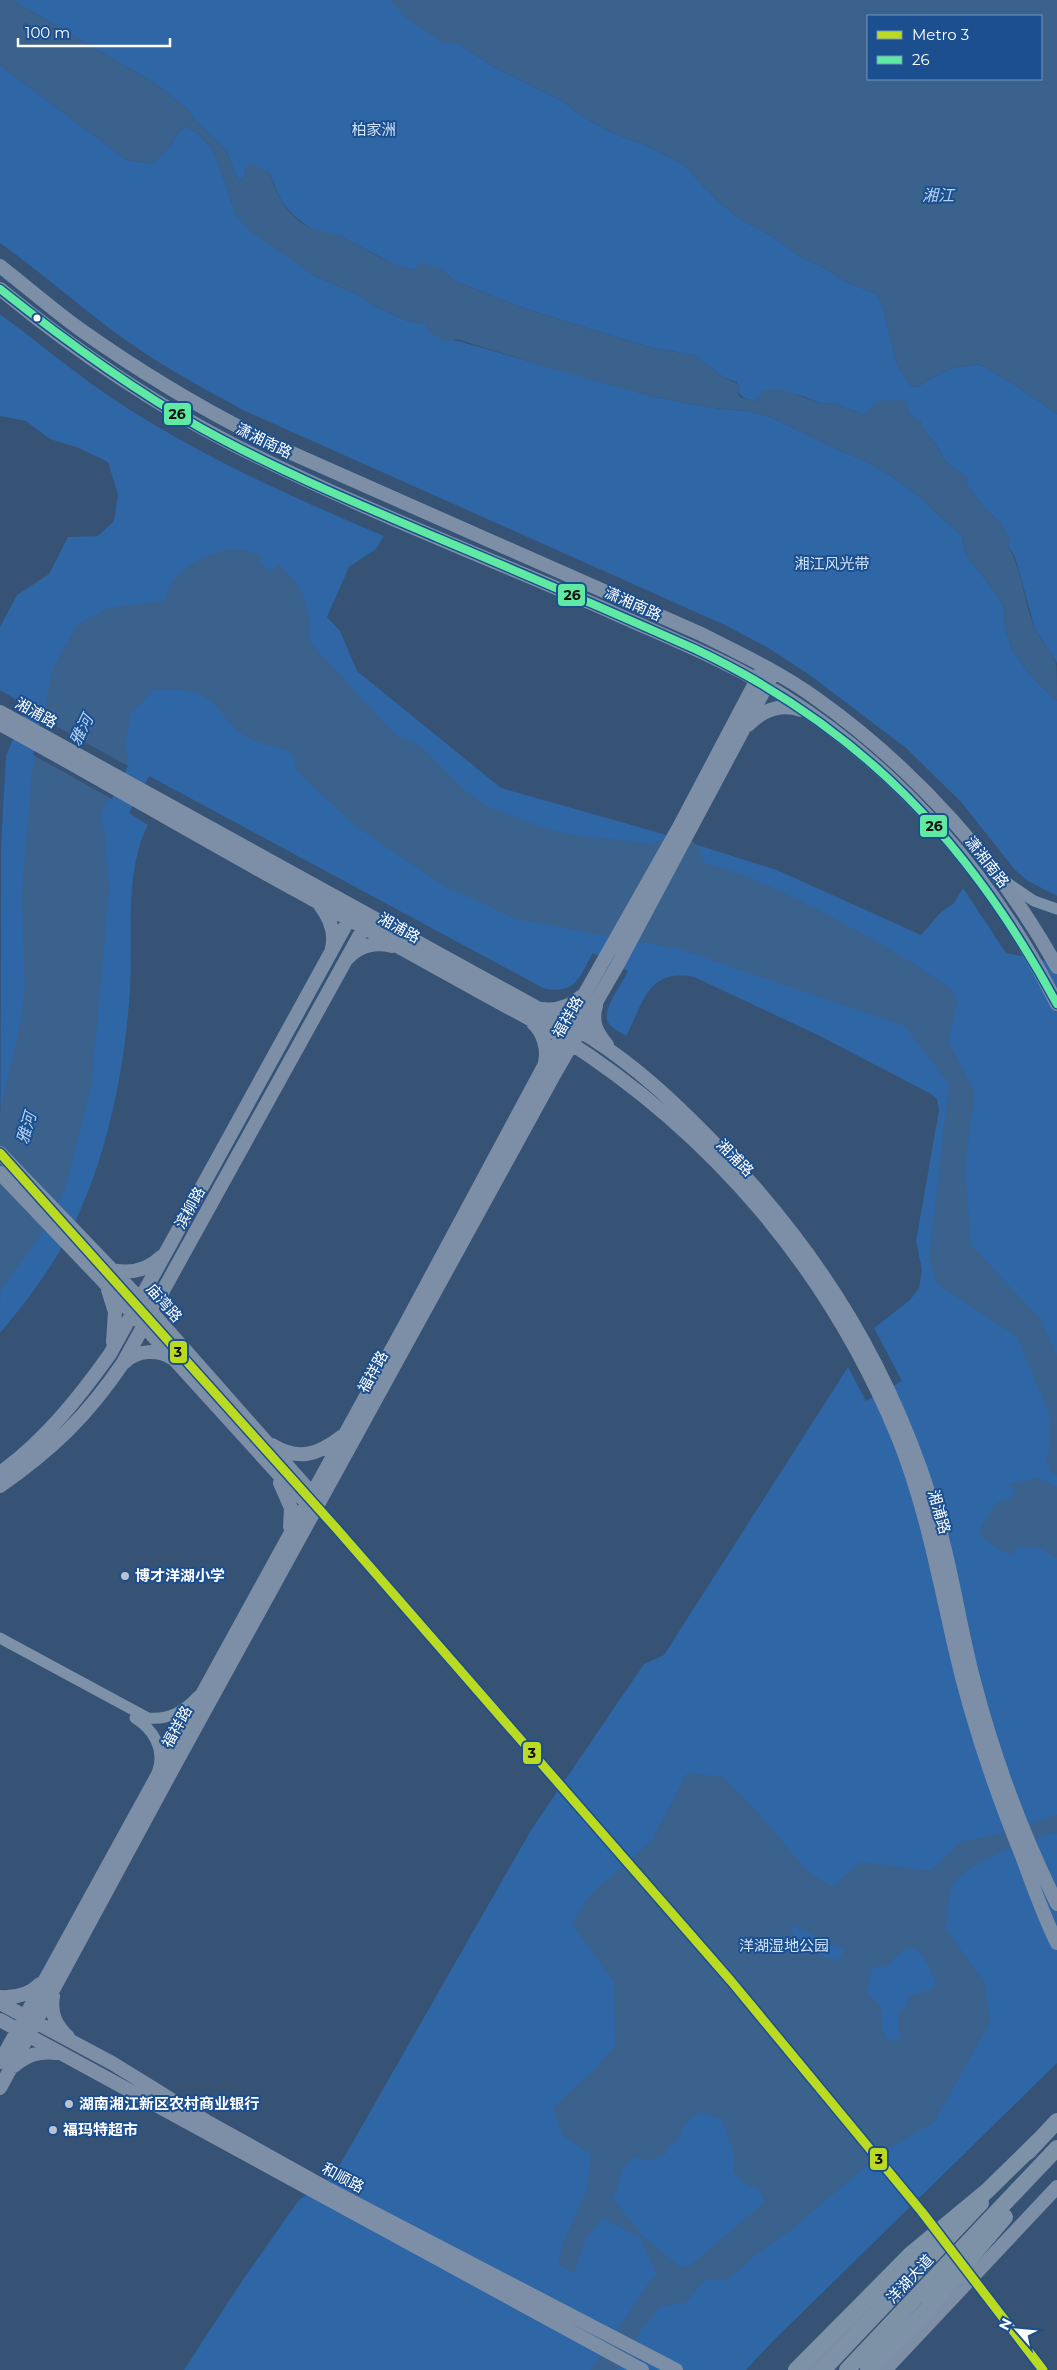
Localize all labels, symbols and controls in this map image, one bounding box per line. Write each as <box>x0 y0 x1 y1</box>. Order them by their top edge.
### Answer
scale bar <box>18 15 170 47</box>
legend <box>867 15 1042 80</box>
text: 100 m <box>25 23 70 42</box>
text: Metro 3 <box>912 25 969 44</box>
text: 26 <box>912 50 930 69</box>
park label: 柏家洲 <box>351 120 397 139</box>
water label: 湘江 <box>922 186 956 205</box>
unlabelled marker <box>32 313 42 323</box>
line badge: 26 <box>163 402 192 426</box>
text: 26 <box>168 405 186 423</box>
street label: 潇湘南路 <box>233 419 295 462</box>
park label: 湘江风光带 <box>794 554 870 573</box>
line badge: 26 <box>557 583 586 607</box>
street label: 潇湘南路 <box>602 583 664 624</box>
text: 26 <box>563 586 581 604</box>
street label: 湘浦路 <box>12 693 61 732</box>
water label: 雅河 <box>66 709 99 749</box>
line badge: 26 <box>919 814 948 838</box>
text: 26 <box>925 817 943 835</box>
street label: 潇湘南路 <box>961 832 1013 891</box>
street label: 湘浦路 <box>375 908 424 947</box>
street label: 福祥路 <box>548 993 587 1041</box>
water label: 雅河 <box>13 1107 41 1146</box>
street label: 湘浦路 <box>713 1135 758 1180</box>
street label: 滨柳路 <box>170 1183 209 1232</box>
street label: 庙湾路 <box>142 1279 186 1326</box>
line badge: 3 <box>169 1340 188 1364</box>
text: 3 <box>173 1343 182 1361</box>
street label: 福祥路 <box>353 1347 392 1396</box>
street label: 湘浦路 <box>924 1488 955 1536</box>
place label: 博才洋湖小学 <box>135 1566 225 1585</box>
marker: 博才洋湖小学 <box>119 1570 131 1582</box>
street label: 福祥路 <box>157 1702 196 1751</box>
line badge: 3 <box>522 1741 542 1765</box>
text: 3 <box>527 1744 536 1762</box>
park label: 洋湖湿地公园 <box>739 1936 829 1955</box>
place label: 湖南湘江新区农村商业银行 <box>79 2094 259 2113</box>
marker: 湖南湘江新区农村商业银行 <box>63 2098 75 2110</box>
place label: 福玛特超市 <box>63 2120 138 2139</box>
marker: 福玛特超市 <box>47 2124 59 2136</box>
line badge: 3 <box>869 2147 888 2171</box>
text: 3 <box>874 2150 883 2168</box>
street label: 和顺路 <box>319 2159 368 2197</box>
street label: 洋湖大道 <box>882 2250 937 2307</box>
north arrow <box>992 2305 1042 2355</box>
text: N <box>995 2315 1016 2333</box>

